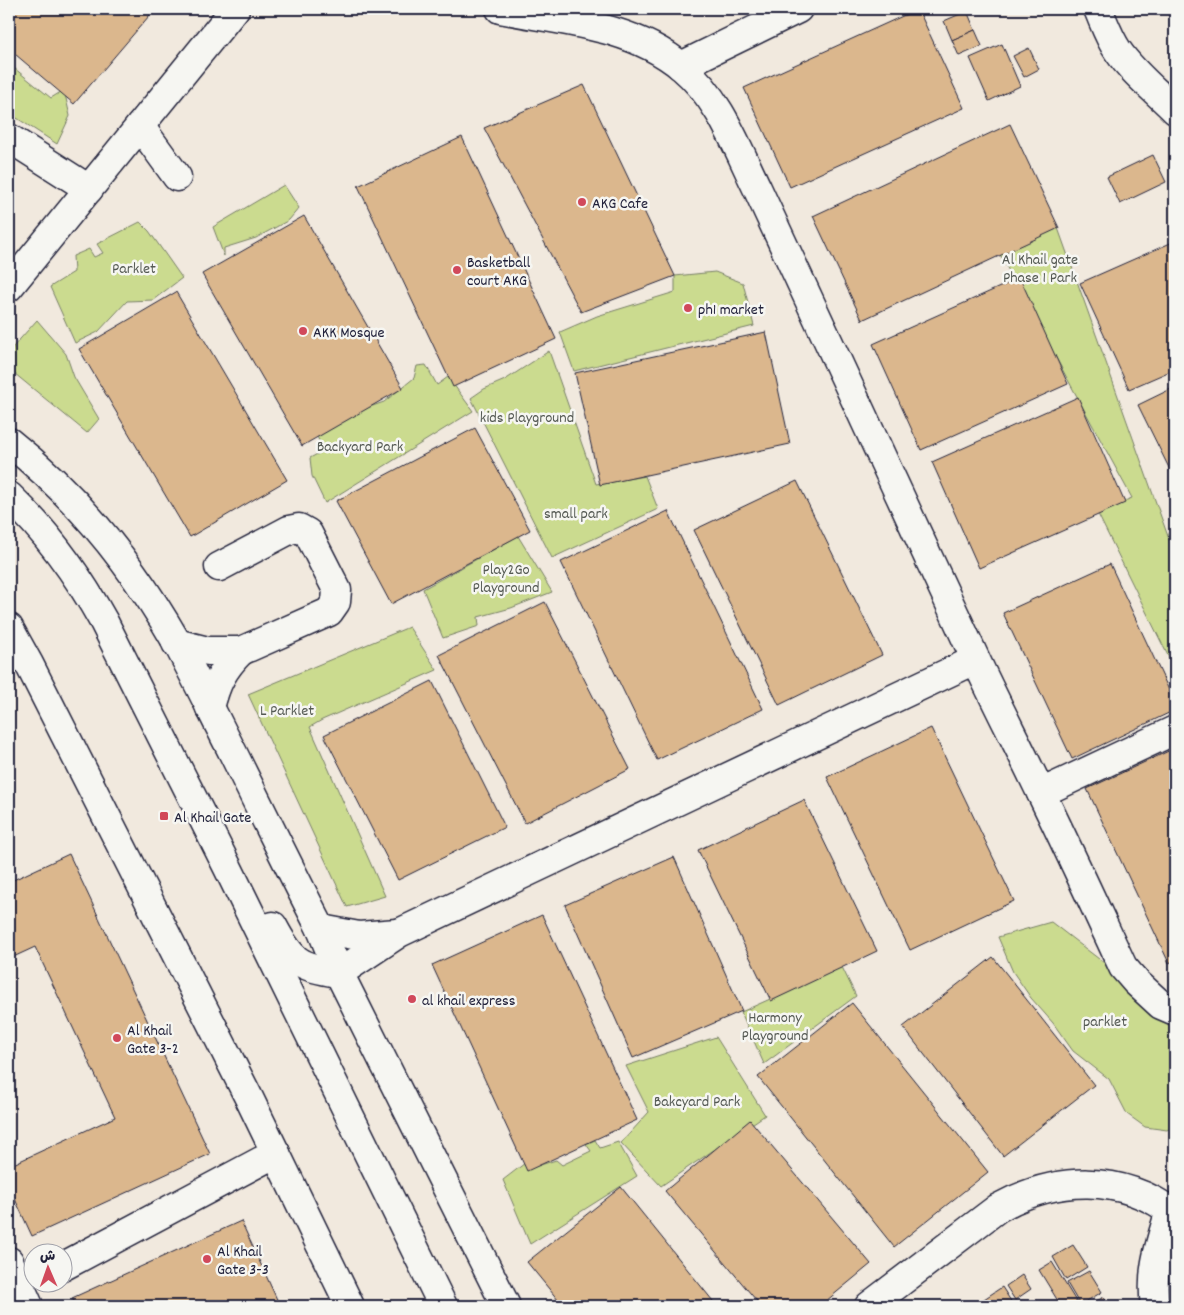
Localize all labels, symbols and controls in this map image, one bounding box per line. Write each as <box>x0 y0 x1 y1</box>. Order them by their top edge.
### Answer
place label: AKG Cafe <box>592 193 648 216</box>
marker: AKG Cafe <box>576 196 588 208</box>
park label: Al Khail gate Phase 1 Park <box>1002 249 1078 290</box>
place label: Basketball court AKG <box>467 252 531 293</box>
park label: Parklet <box>112 258 156 281</box>
marker: Basketball court AKG <box>451 264 463 276</box>
place label: ph1 market <box>698 299 764 322</box>
marker: ph1 market <box>682 302 694 314</box>
place label: AKK Mosque <box>313 322 384 345</box>
marker: AKK Mosque <box>297 325 309 337</box>
park label: kids Playground <box>480 407 574 430</box>
park label: Backyard Park <box>317 436 403 459</box>
park label: small park <box>544 503 608 526</box>
park label: Play2Go Playground <box>473 559 539 600</box>
park label: L Parklet <box>260 700 314 723</box>
place label: Al Khail Gate <box>174 807 251 830</box>
marker: Al Khail Gate <box>158 810 170 822</box>
place label: al khail express <box>422 990 516 1013</box>
marker: al khail express <box>406 993 418 1005</box>
park label: Harmony Playground <box>742 1007 808 1048</box>
park label: parklet <box>1083 1011 1127 1034</box>
place label: Al Khail Gate 3-2 <box>127 1020 179 1061</box>
marker: Al Khail Gate 3-2 <box>111 1032 123 1044</box>
park label: Bakcyard Park <box>654 1091 740 1114</box>
place label: Al Khail Gate 3-3 <box>217 1241 269 1282</box>
north arrow <box>22 1242 72 1292</box>
text: ش <box>40 1247 56 1267</box>
marker: Al Khail Gate 3-3 <box>201 1253 213 1265</box>

